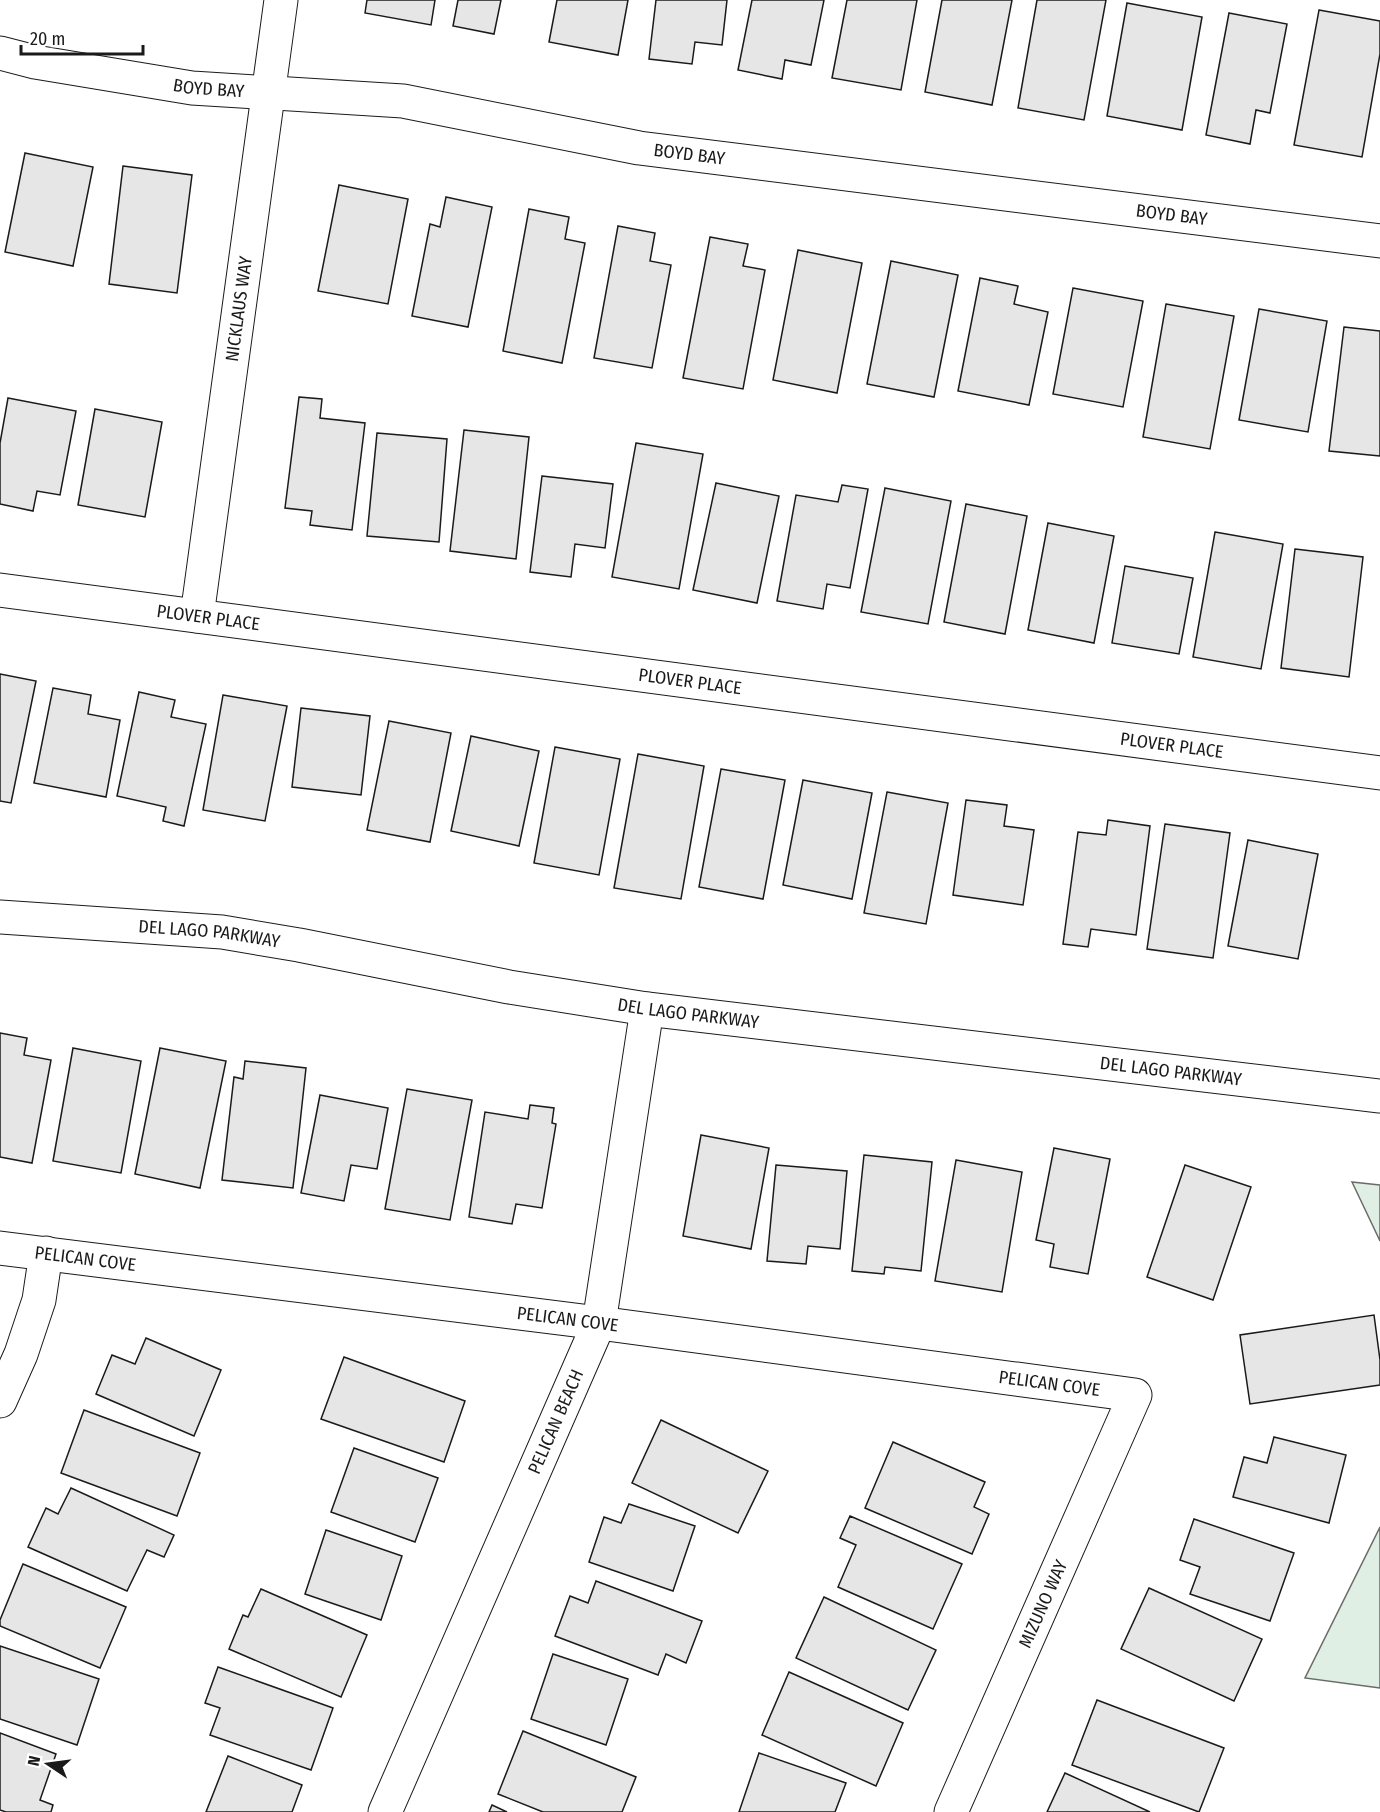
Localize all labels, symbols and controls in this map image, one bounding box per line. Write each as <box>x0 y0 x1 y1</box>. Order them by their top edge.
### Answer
scale bar <box>21 18 142 56</box>
text: 20 m <box>30 28 65 50</box>
street label: BOYD BAY <box>171 74 245 102</box>
street label: BOYD BAY <box>652 139 726 170</box>
street label: BOYD BAY <box>1135 199 1208 230</box>
street label: NICKLAUS WAY <box>221 255 257 363</box>
street label: PLOVER PLACE <box>155 600 261 635</box>
street label: PLOVER PLACE <box>637 664 743 699</box>
street label: PLOVER PLACE <box>1119 728 1225 763</box>
street label: DEL LAGO PARKWAY <box>138 915 282 953</box>
street label: DEL LAGO PARKWAY <box>616 993 760 1033</box>
street label: DEL LAGO PARKWAY <box>1099 1052 1243 1090</box>
street label: PELICAN COVE <box>33 1241 137 1276</box>
street label: PELICAN COVE <box>516 1302 620 1336</box>
street label: PELICAN BEACH <box>523 1366 588 1477</box>
street label: PELICAN COVE <box>997 1366 1101 1401</box>
street label: MIZUNO WAY <box>1014 1557 1072 1651</box>
north arrow <box>18 1734 78 1794</box>
text: N <box>24 1754 44 1768</box>

